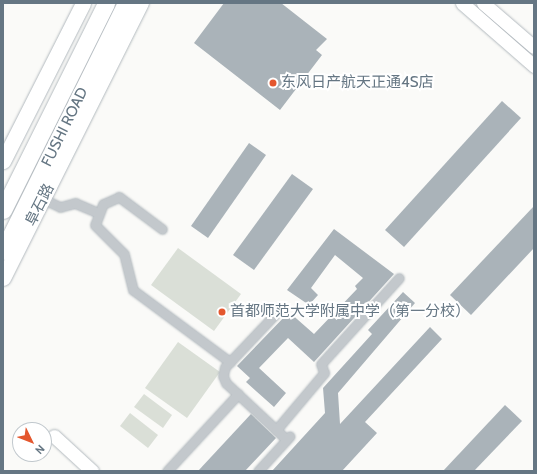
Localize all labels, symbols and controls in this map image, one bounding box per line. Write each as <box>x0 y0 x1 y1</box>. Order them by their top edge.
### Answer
place label: 东风日产航天正通4S店 <box>281 74 433 92</box>
marker: 东风日产航天正通4S店 <box>268 78 278 88</box>
street label: FUSHI ROAD <box>38 84 92 170</box>
street label: 阜石路 <box>22 181 58 229</box>
place label: 首都师范大学附属中学（第一分校） <box>230 303 470 321</box>
marker: 首都师范大学附属中学（第一分校） <box>217 307 227 317</box>
north arrow <box>12 422 52 462</box>
text: N <box>32 442 48 457</box>

